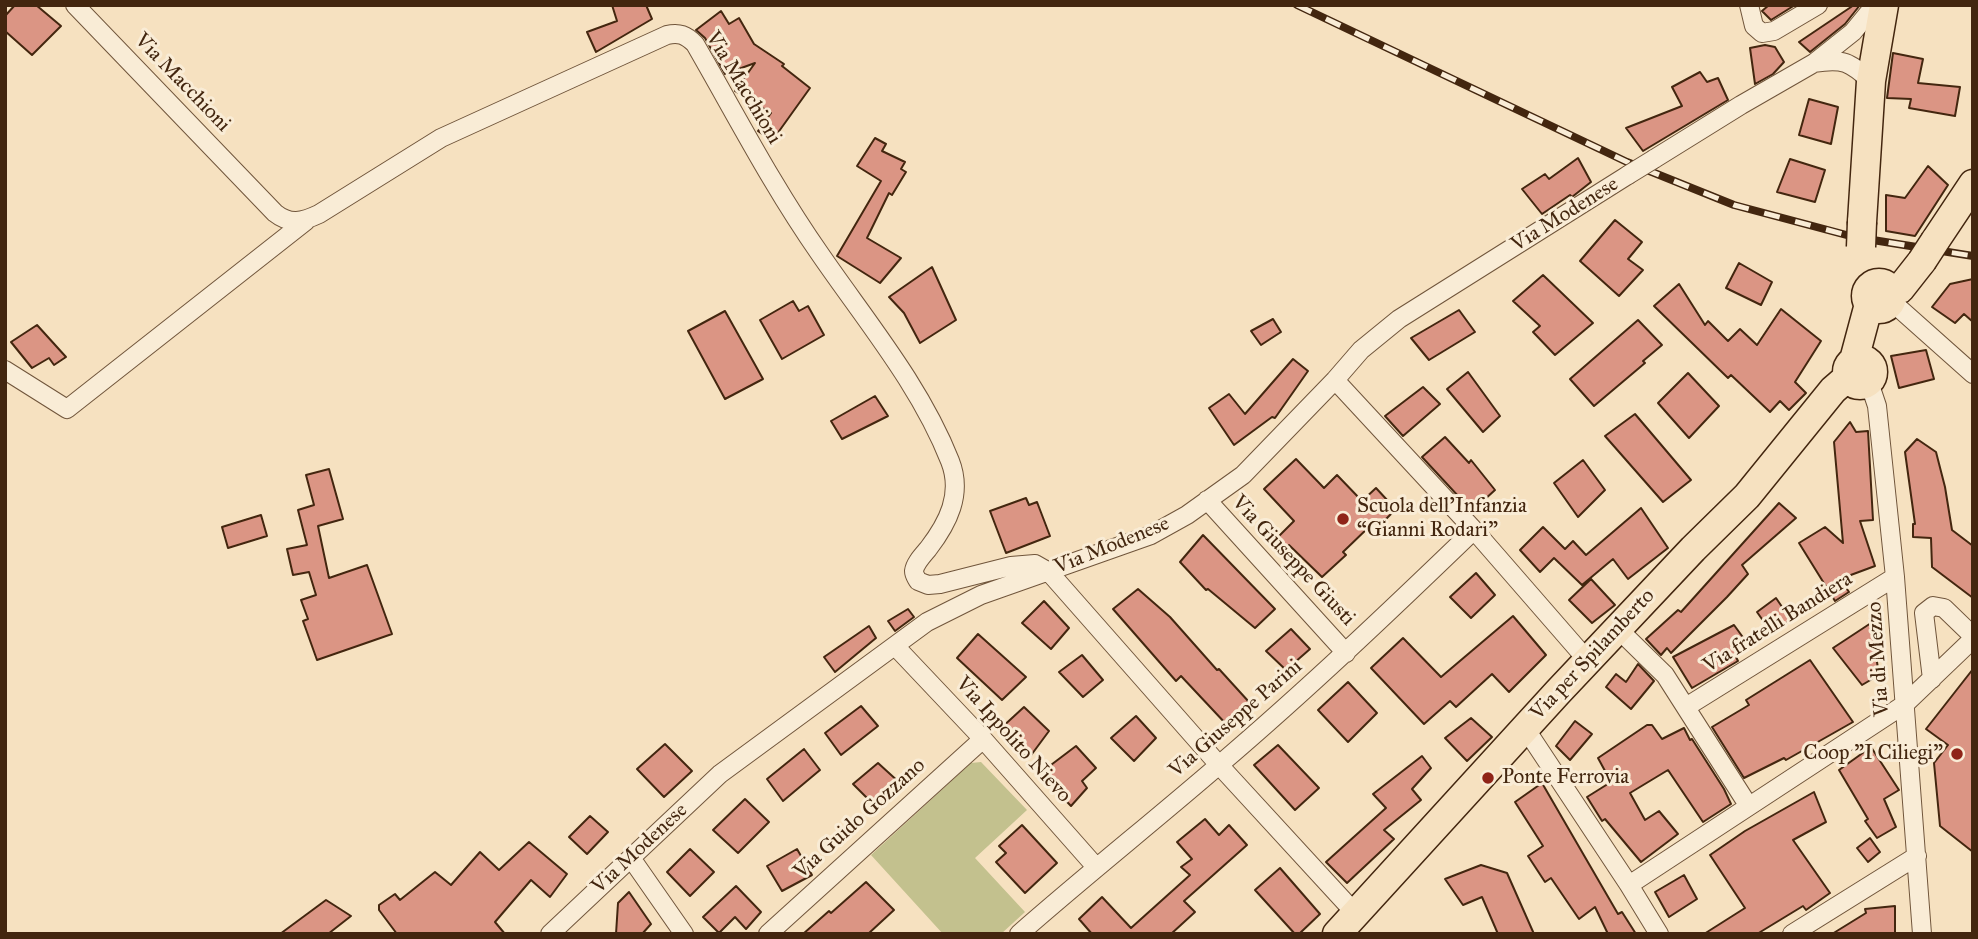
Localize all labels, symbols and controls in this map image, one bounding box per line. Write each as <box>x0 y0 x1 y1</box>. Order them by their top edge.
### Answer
street label: Via Macchioni <box>699 27 787 149</box>
street label: Via Macchioni <box>129 28 235 138</box>
street label: Via Modenese <box>1507 172 1623 258</box>
street label: Via Giuseppe Giusti <box>1226 490 1360 632</box>
place label: Scuola dell’Infanzia “Gianni Rodari” <box>1357 494 1527 544</box>
marker: Scuola dell’Infanzia “Gianni Rodari” <box>1335 511 1351 527</box>
street label: Via Modenese <box>1051 512 1173 580</box>
street label: Via fratelli Bandiera <box>1699 567 1857 679</box>
street label: Via per Spilamberto <box>1526 584 1660 726</box>
street label: Via di Mezzo <box>1862 601 1896 717</box>
street label: Via Giuseppe Parini <box>1164 654 1308 784</box>
street label: Via Ippolito Nievo <box>950 672 1076 808</box>
place label: Coop "I Ciliegi" <box>1803 741 1943 767</box>
marker: Coop "I Ciliegi" <box>1949 746 1965 762</box>
street label: Via Guido Gozzano <box>789 753 931 885</box>
place label: Ponte Ferrovia <box>1502 765 1629 791</box>
marker: Ponte Ferrovia <box>1480 770 1496 786</box>
street label: Via Modenese <box>587 798 693 900</box>

